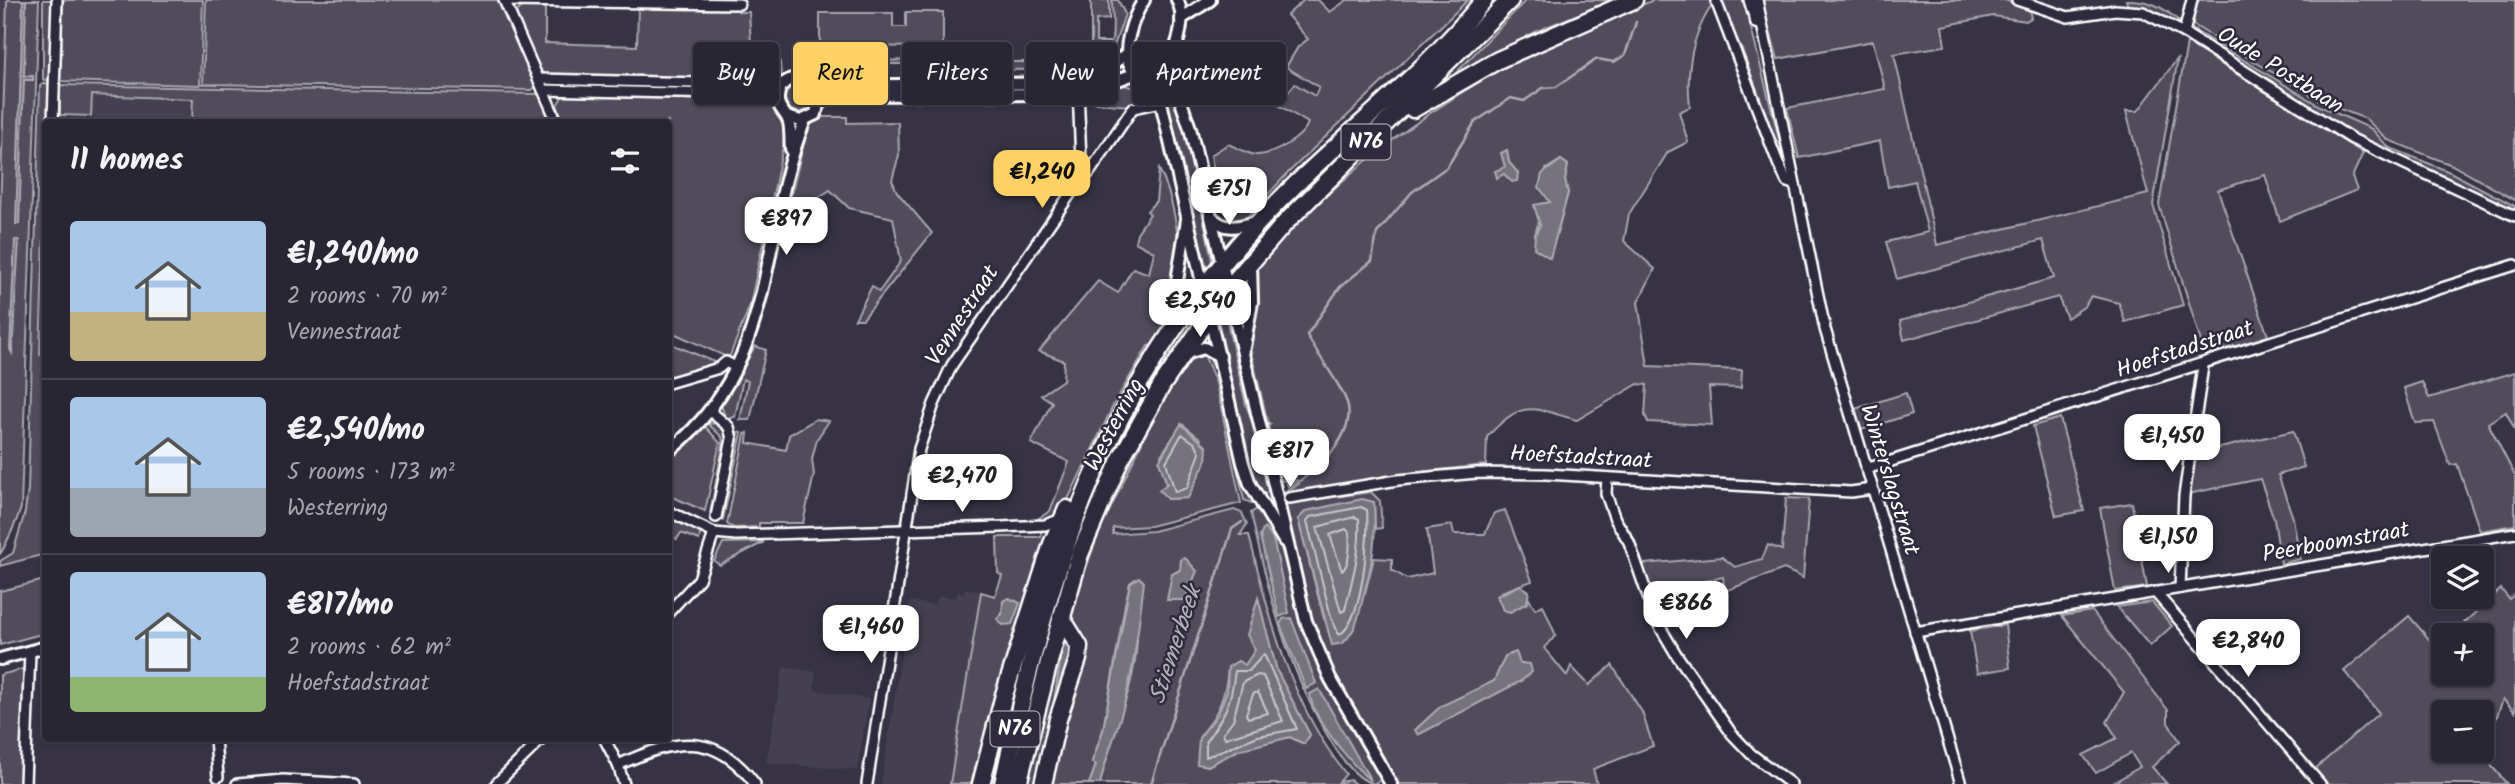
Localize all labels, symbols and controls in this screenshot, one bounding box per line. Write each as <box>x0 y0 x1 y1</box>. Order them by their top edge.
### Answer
street label: Oude Postbaan <box>2210 18 2350 124</box>
chip: Buy <box>693 42 779 105</box>
chip: Rent <box>793 42 888 105</box>
chip: Filters <box>902 42 1012 105</box>
chip: New <box>1026 42 1118 105</box>
chip: Apartment <box>1132 42 1286 105</box>
road number: N76 <box>1342 124 1390 160</box>
text: 11 homes <box>70 137 183 185</box>
icon: filters <box>606 142 644 180</box>
pin: €1,240 <box>985 150 1099 210</box>
text: €1,240 <box>1009 155 1075 191</box>
pin: €751 <box>1188 168 1270 227</box>
text: €751 <box>1207 172 1251 208</box>
pin: €897 <box>745 198 827 257</box>
text: €897 <box>761 202 811 238</box>
text: €1,240/mo <box>287 231 419 279</box>
icon: home <box>126 249 210 333</box>
street label: Vennestraat <box>917 257 1010 374</box>
text: 2 rooms · 70 m² <box>287 279 447 315</box>
pin: €2,540 <box>1143 280 1257 339</box>
text: €2,540 <box>1165 284 1235 320</box>
street label: Hoefstadstraat <box>2112 311 2259 389</box>
text: Vennestraat <box>287 315 401 351</box>
street label: Westerring <box>1075 372 1155 478</box>
street label: Winterslagstraat <box>1849 400 1929 561</box>
text: €2,540/mo <box>287 407 425 455</box>
pin: €1,450 <box>2115 414 2229 474</box>
text: €1,450 <box>2140 419 2204 455</box>
icon: home <box>126 425 210 509</box>
pin: €817 <box>1249 430 1331 489</box>
text: €817 <box>1267 434 1313 470</box>
street label: Hoefstadstraat <box>1509 436 1654 480</box>
pin: €2,470 <box>905 454 1019 514</box>
text: 5 rooms · 173 m² <box>287 455 455 491</box>
text: €2,470 <box>927 459 997 495</box>
text: Westerring <box>287 491 388 527</box>
street label: Peerboomstraat <box>2260 512 2413 574</box>
pin: €1,150 <box>2111 516 2225 575</box>
text: €1,150 <box>2139 520 2197 556</box>
map controls <box>2431 546 2494 763</box>
button: layers <box>2431 546 2494 609</box>
water label: Stiemerbeek <box>1139 577 1215 709</box>
text: €817/mo <box>287 582 394 630</box>
pin: €866 <box>1645 582 1727 641</box>
text: €866 <box>1659 586 1713 622</box>
icon: home <box>126 600 210 684</box>
pin: €1,460 <box>814 606 928 665</box>
text: €1,460 <box>839 610 903 646</box>
pin: €2,840 <box>2191 620 2305 679</box>
button: + <box>2431 623 2494 686</box>
text: €2,840 <box>2212 624 2284 660</box>
text: 2 rooms · 62 m² <box>287 630 451 666</box>
text: Hoefstadstraat <box>287 666 430 702</box>
button: − <box>2431 700 2494 763</box>
road number: N76 <box>990 712 1040 746</box>

